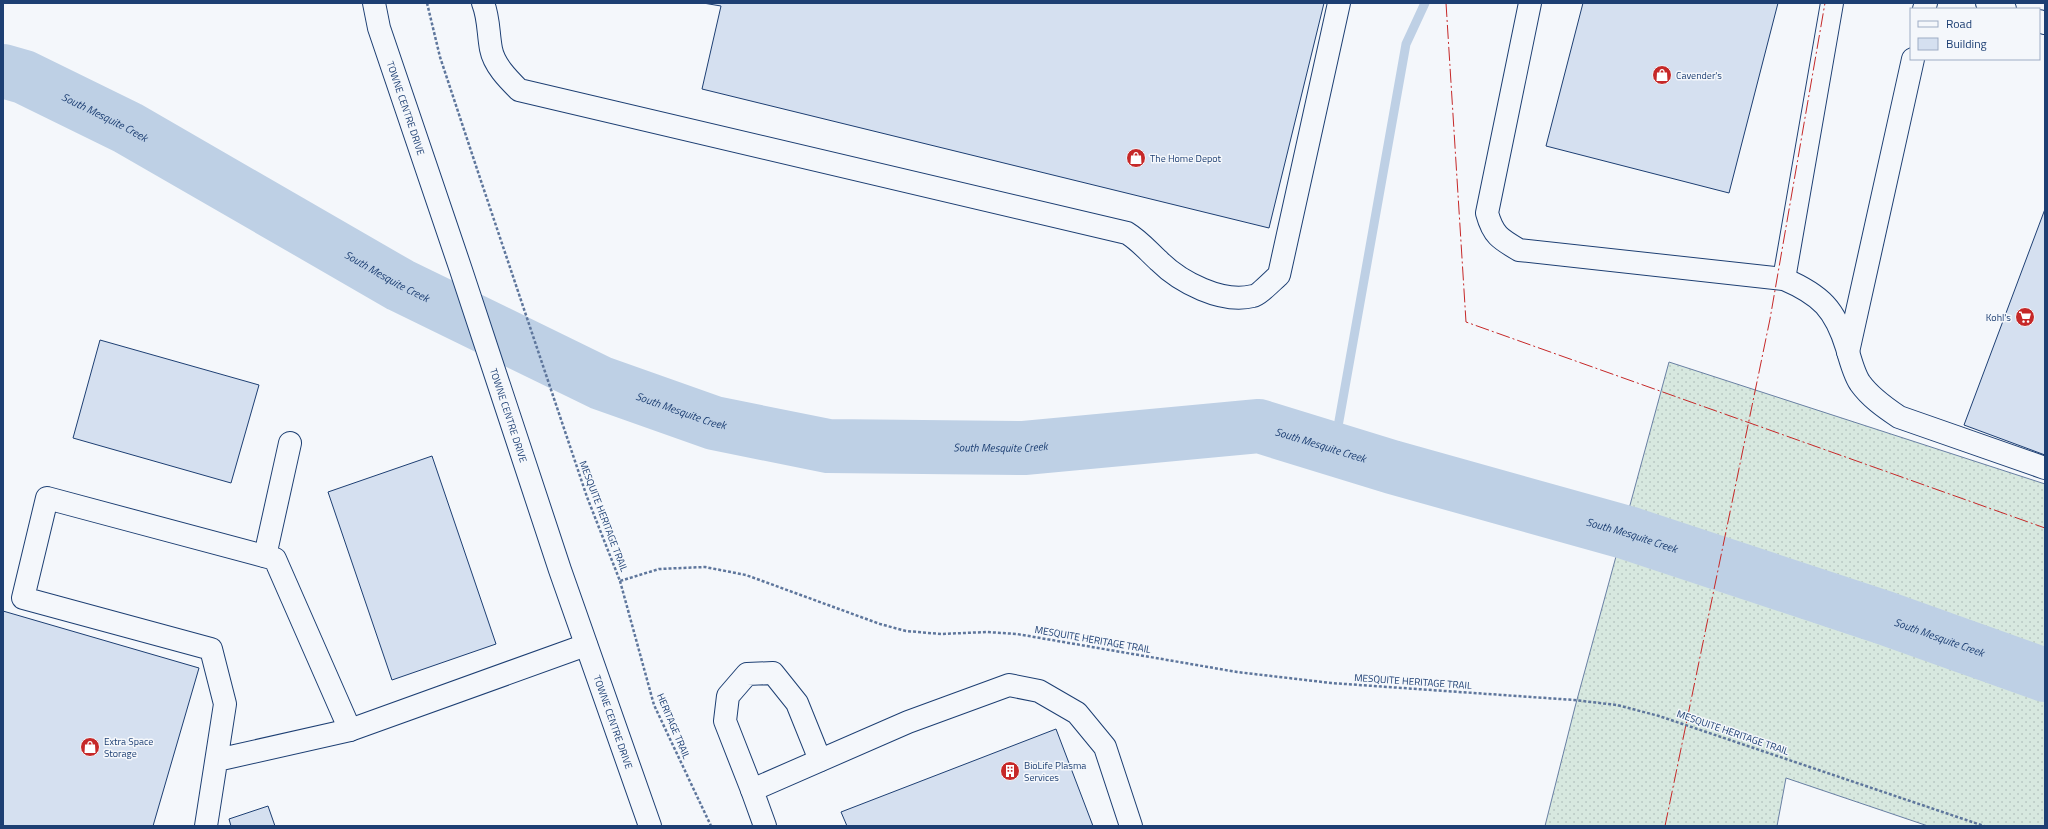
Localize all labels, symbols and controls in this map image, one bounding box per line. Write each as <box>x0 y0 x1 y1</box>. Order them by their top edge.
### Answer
legend <box>1910 8 2040 60</box>
text: Road <box>1946 14 1972 33</box>
text: Building <box>1946 34 1987 53</box>
street label: TOWNE CENTRE DRIVE <box>383 59 429 158</box>
shop icon: Cavender's <box>1651 64 1673 86</box>
place label: Cavender's <box>1676 68 1722 83</box>
water label: South Mesquite Creek <box>59 89 152 146</box>
shop icon: The Home Depot <box>1125 147 1147 169</box>
place label: The Home Depot <box>1150 151 1221 166</box>
water label: South Mesquite Creek <box>341 247 433 306</box>
supermarket icon: Kohl's <box>2014 306 2036 328</box>
place label: Kohl's <box>1986 310 2011 325</box>
street label: TOWNE CENTRE DRIVE <box>486 366 531 465</box>
water label: South Mesquite Creek <box>634 388 728 433</box>
water label: South Mesquite Creek <box>1273 423 1369 467</box>
water label: South Mesquite Creek <box>953 438 1049 456</box>
street label: MESQUITE HERITAGE TRAIL <box>575 459 632 574</box>
water label: South Mesquite Creek <box>1584 514 1680 557</box>
water label: South Mesquite Creek <box>1892 614 1987 661</box>
street label: MESQUITE HERITAGE TRAIL <box>1034 622 1152 657</box>
street label: MESQUITE HERITAGE TRAIL <box>1354 670 1472 693</box>
street label: TOWNE CENTRE DRIVE <box>590 673 636 771</box>
street label: HERITAGE TRAIL <box>653 691 694 762</box>
street label: MESQUITE HERITAGE TRAIL <box>1675 706 1791 759</box>
place label: Extra Space Storage <box>104 734 153 761</box>
shop icon: Extra Space Storage <box>79 736 101 758</box>
place label: BioLife Plasma Services <box>1024 758 1086 785</box>
building icon: BioLife Plasma Services <box>999 760 1021 782</box>

